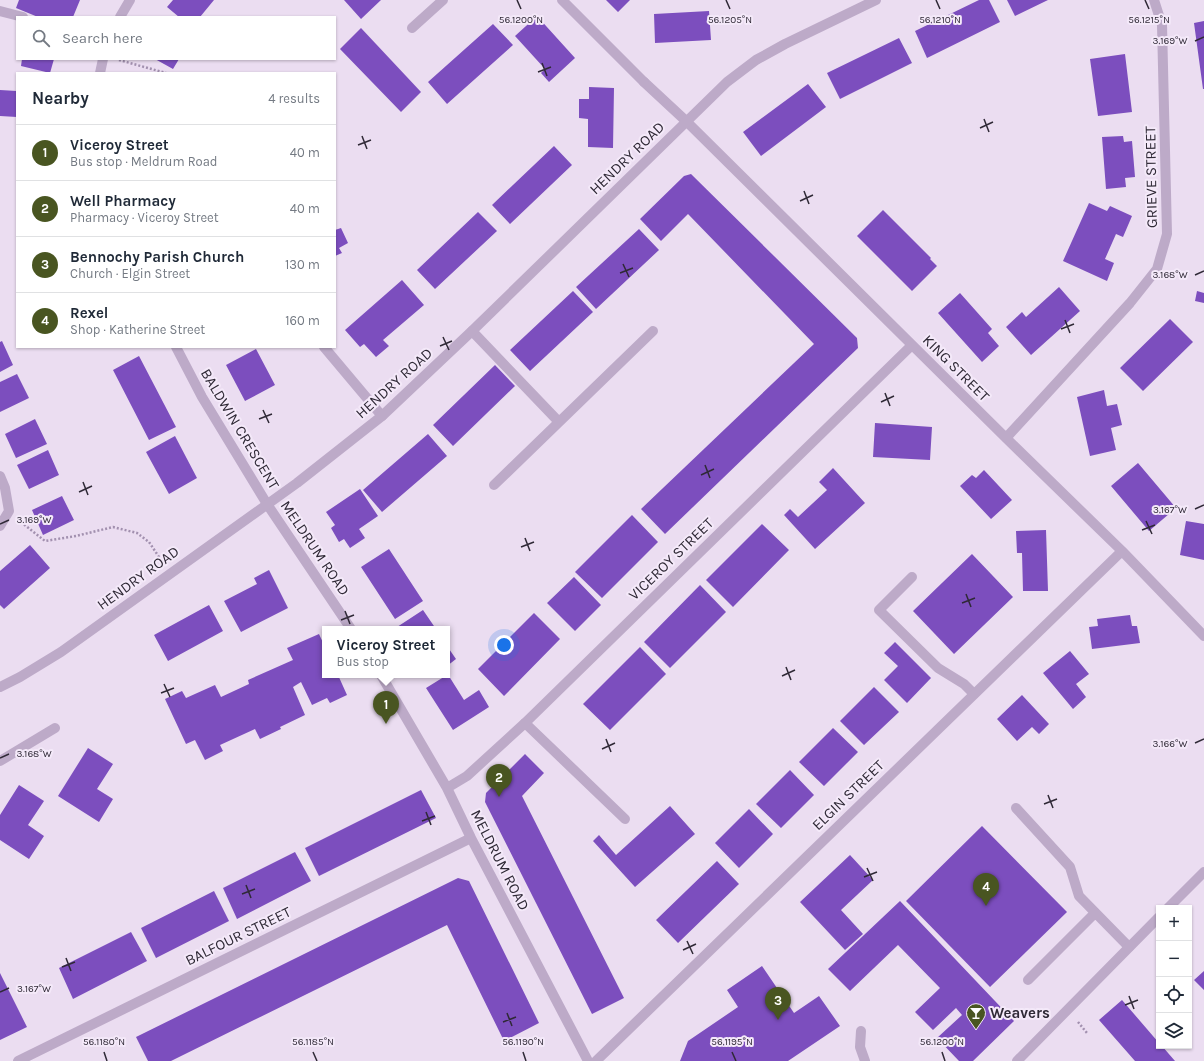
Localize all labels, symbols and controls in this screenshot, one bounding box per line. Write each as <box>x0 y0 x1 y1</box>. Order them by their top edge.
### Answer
text: 56.1200°N <box>499 14 543 26</box>
text: 56.1205°N <box>708 14 752 26</box>
text: 56.1210°N <box>919 14 961 26</box>
text: 56.1215°N <box>1128 14 1170 26</box>
search box <box>16 16 336 60</box>
icon: search <box>30 27 52 49</box>
text: Search here <box>62 29 143 47</box>
text: 3.169°W <box>1153 35 1187 47</box>
text: Nearby <box>32 88 89 108</box>
text: 4 results <box>268 91 320 106</box>
street label: HENDRY ROAD <box>586 118 668 198</box>
street label: GRIEVE STREET <box>1141 125 1161 228</box>
text: Viceroy Street <box>70 136 169 154</box>
text: 1 <box>43 145 47 160</box>
text: 40 m <box>290 145 320 160</box>
text: Bus stop · Meldrum Road <box>70 154 218 169</box>
text: Well Pharmacy <box>70 192 176 210</box>
text: 2 <box>41 201 49 216</box>
text: 40 m <box>290 201 320 216</box>
text: Pharmacy · Viceroy Street <box>70 210 219 225</box>
text: Bennochy Parish Church <box>70 248 244 266</box>
text: 3 <box>41 257 49 272</box>
text: 130 m <box>285 257 320 272</box>
text: Church · Elgin Street <box>70 266 190 281</box>
text: 3.168°W <box>1152 269 1188 281</box>
text: Rexel <box>70 304 108 322</box>
text: 4 <box>41 313 49 328</box>
text: 160 m <box>285 313 320 328</box>
text: Shop · Katherine Street <box>70 322 205 337</box>
street label: KING STREET <box>919 331 993 405</box>
street label: HENDRY ROAD <box>352 344 436 422</box>
street label: BALDWIN CRESCENT <box>197 365 283 493</box>
street label: MELDRUM ROAD <box>277 497 353 599</box>
text: 3.167°W <box>1153 504 1187 516</box>
text: 3.169°W <box>17 514 51 526</box>
street label: VICEROY STREET <box>625 514 717 604</box>
street label: HENDRY ROAD <box>93 542 183 614</box>
popup <box>322 626 450 678</box>
your location <box>494 635 514 655</box>
text: Viceroy Street <box>337 636 435 654</box>
text: Bus stop <box>337 654 389 669</box>
pin: 1 <box>373 691 399 724</box>
text: 3.166°W <box>1153 738 1187 750</box>
text: 3.168°W <box>16 748 52 760</box>
street label: ELGIN STREET <box>808 756 888 834</box>
pin: 2 <box>486 764 512 797</box>
street label: MELDRUM ROAD <box>467 807 533 913</box>
pin: 4 <box>973 873 999 906</box>
street label: BALFOUR STREET <box>182 902 294 969</box>
map controls <box>1156 905 1192 1049</box>
button: + <box>1156 905 1192 941</box>
button: − <box>1156 941 1192 977</box>
button: locate <box>1156 977 1192 1013</box>
text: 3.167°W <box>17 983 51 995</box>
pin: 3 <box>765 987 791 1020</box>
bar icon: Weavers <box>965 1002 987 1030</box>
place label: Weavers <box>990 1004 1050 1022</box>
button: layers <box>1156 1013 1192 1049</box>
text: 56.1180°N <box>83 1036 125 1048</box>
text: 56.1185°N <box>292 1036 334 1048</box>
text: 56.1190°N <box>502 1036 544 1048</box>
text: 56.1195°N <box>711 1036 753 1048</box>
text: 56.1200°N <box>920 1036 964 1048</box>

